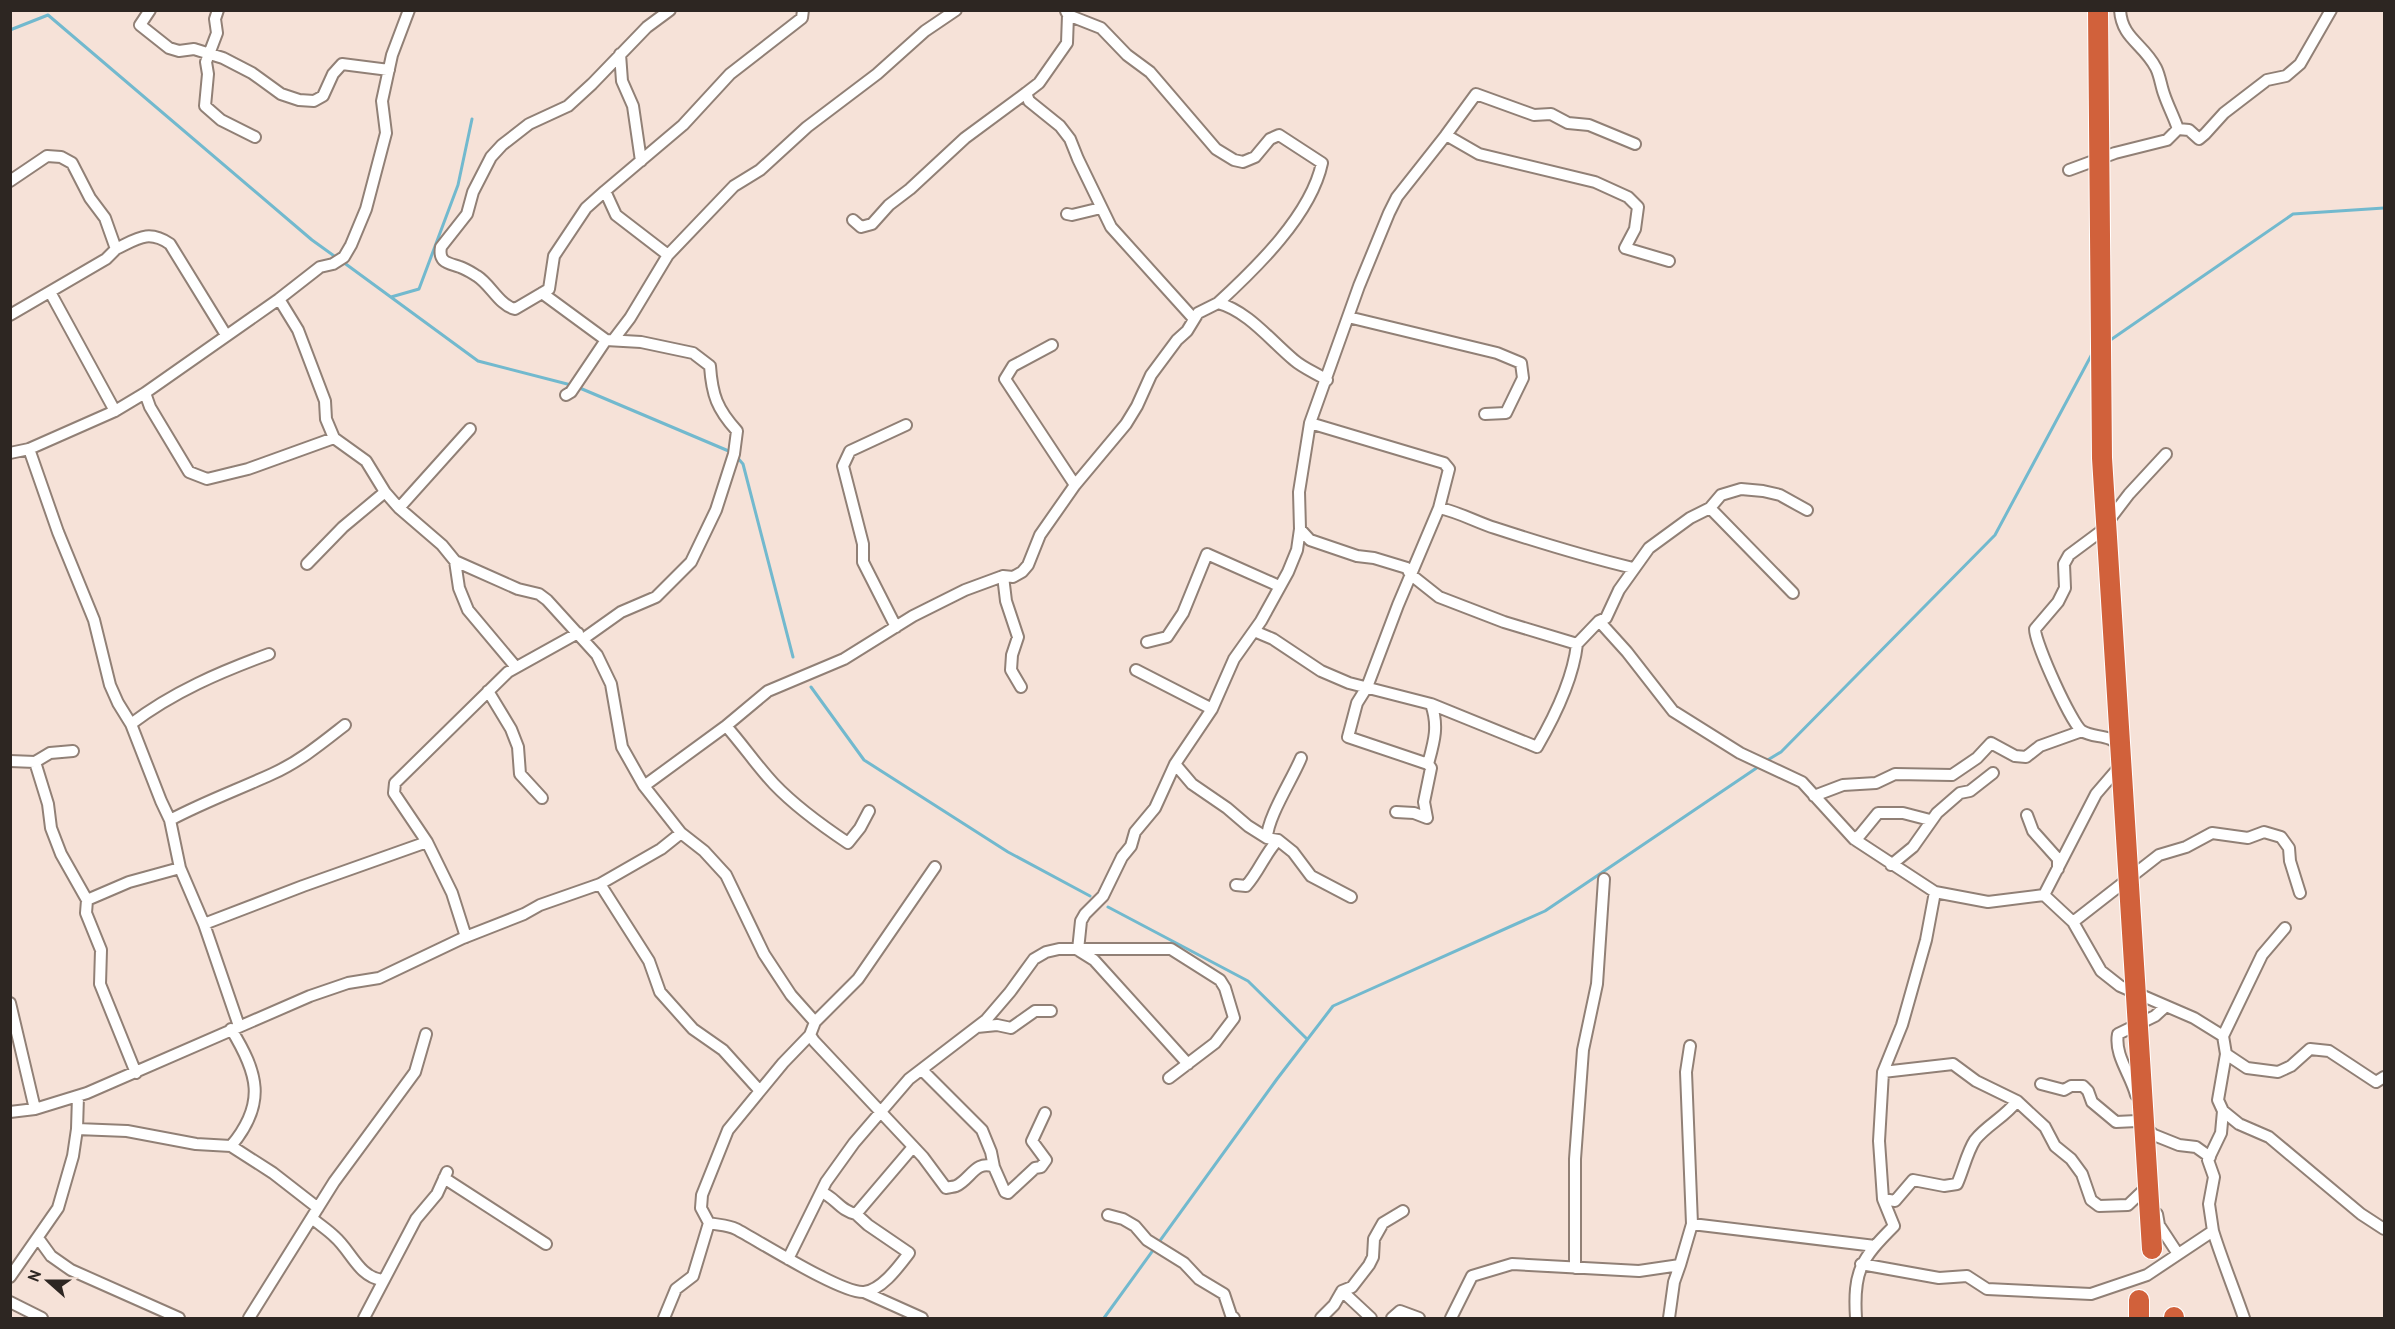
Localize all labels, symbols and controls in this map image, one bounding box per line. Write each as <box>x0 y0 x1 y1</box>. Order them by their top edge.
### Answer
north arrow <box>18 1251 78 1311</box>
text: N <box>23 1267 45 1284</box>

